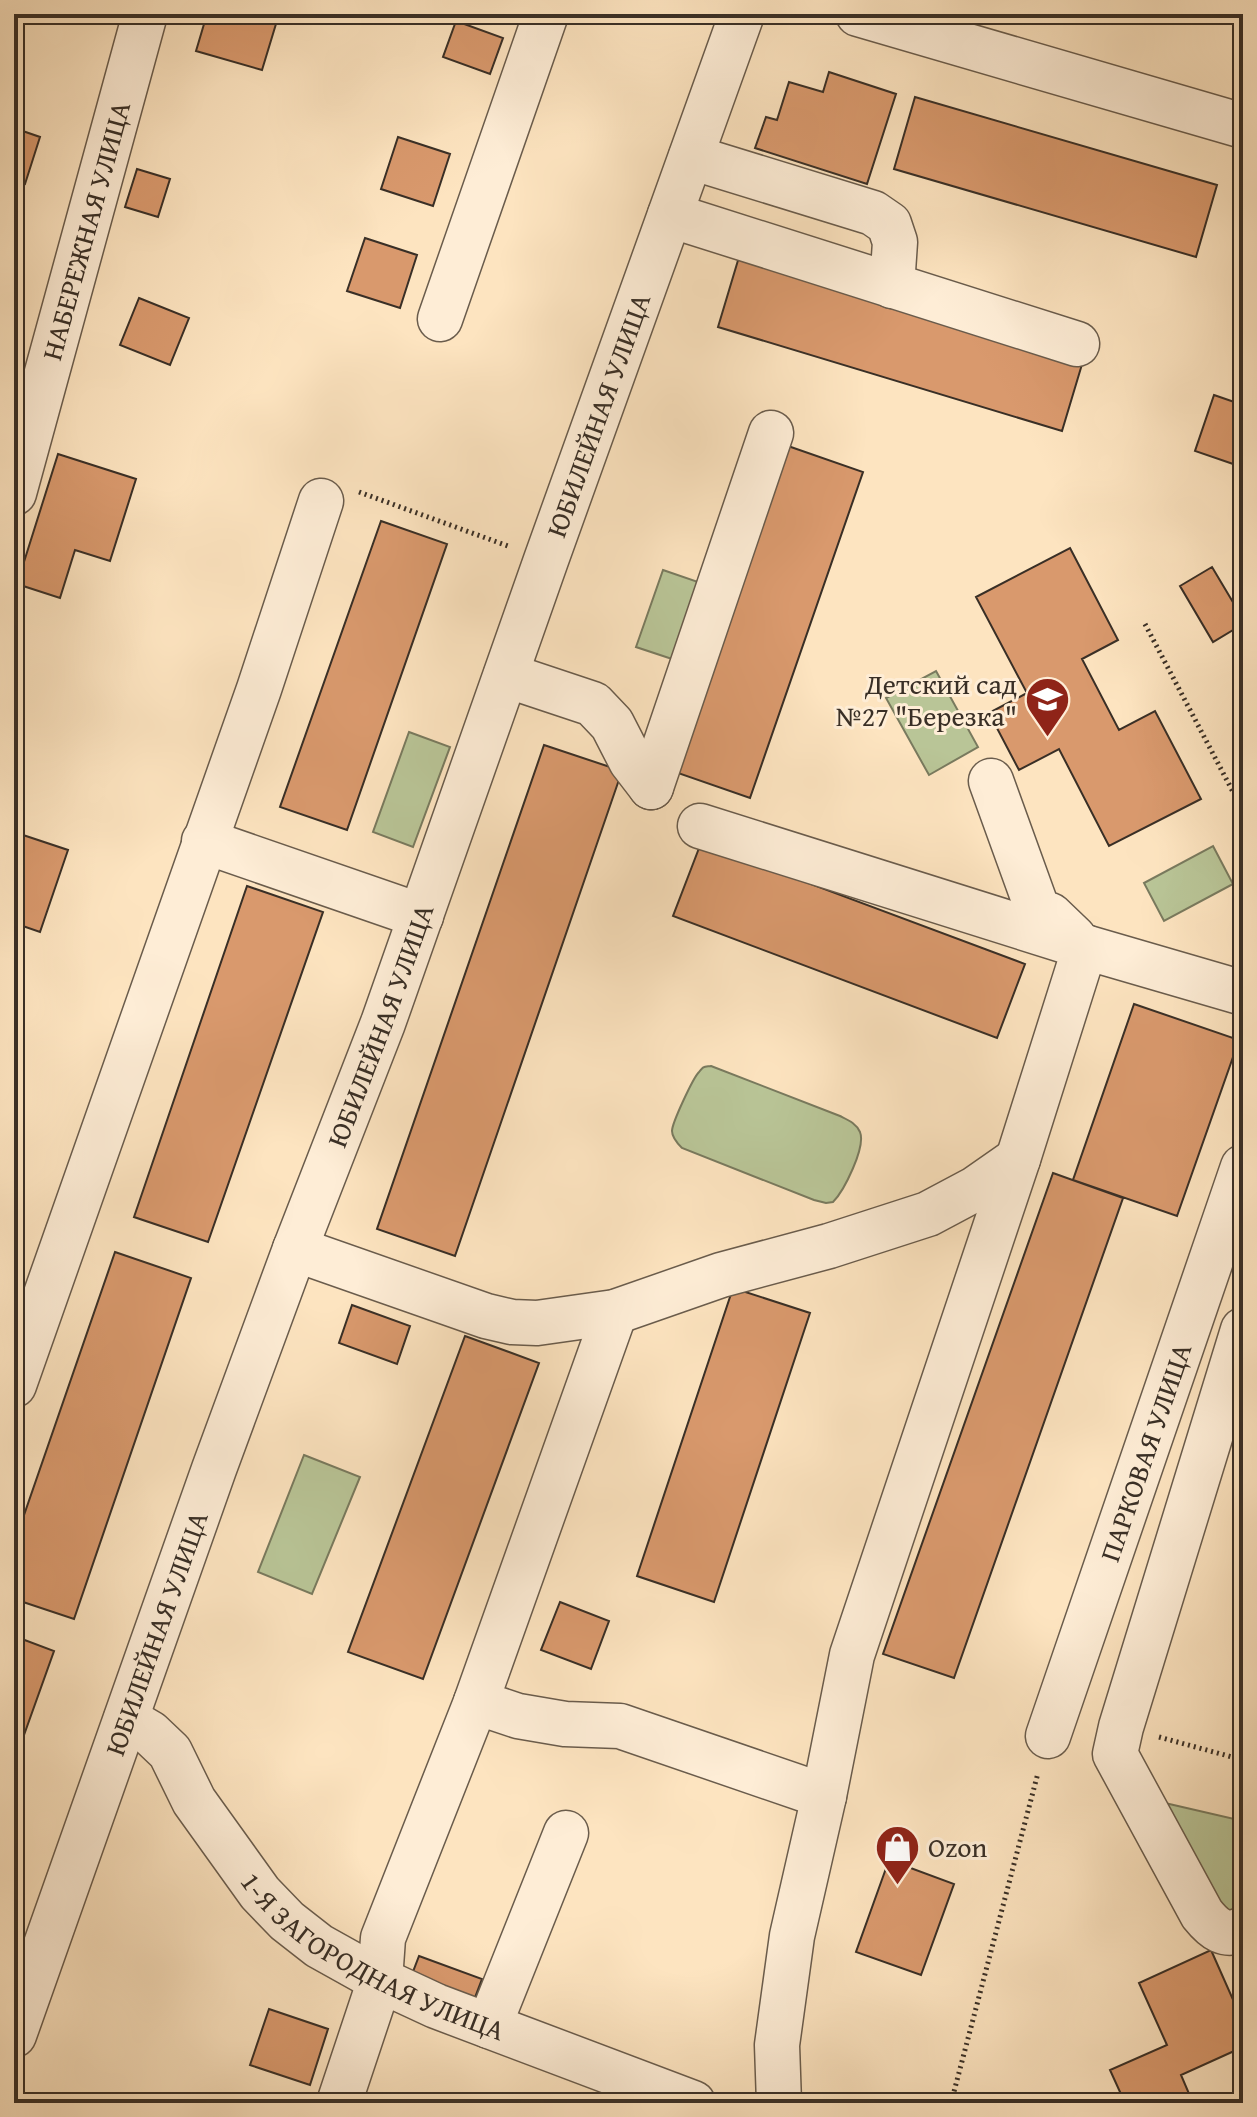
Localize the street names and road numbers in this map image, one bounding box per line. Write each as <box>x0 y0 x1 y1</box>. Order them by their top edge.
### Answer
street label: НАБЕРЕЖНАЯ УЛИЦА <box>30 96 140 365</box>
street label: ЮБИЛЕЙНАЯ УЛИЦА <box>535 287 660 543</box>
street label: ЮБИЛЕЙНАЯ УЛИЦА <box>316 898 443 1153</box>
street label: ПАРКОВАЯ УЛИЦА <box>1088 1337 1201 1567</box>
street label: ЮБИЛЕЙНАЯ УЛИЦА <box>93 1505 218 1761</box>
street label: 1-Я ЗАГОРОДНАЯ УЛИЦА <box>231 1863 511 2050</box>

